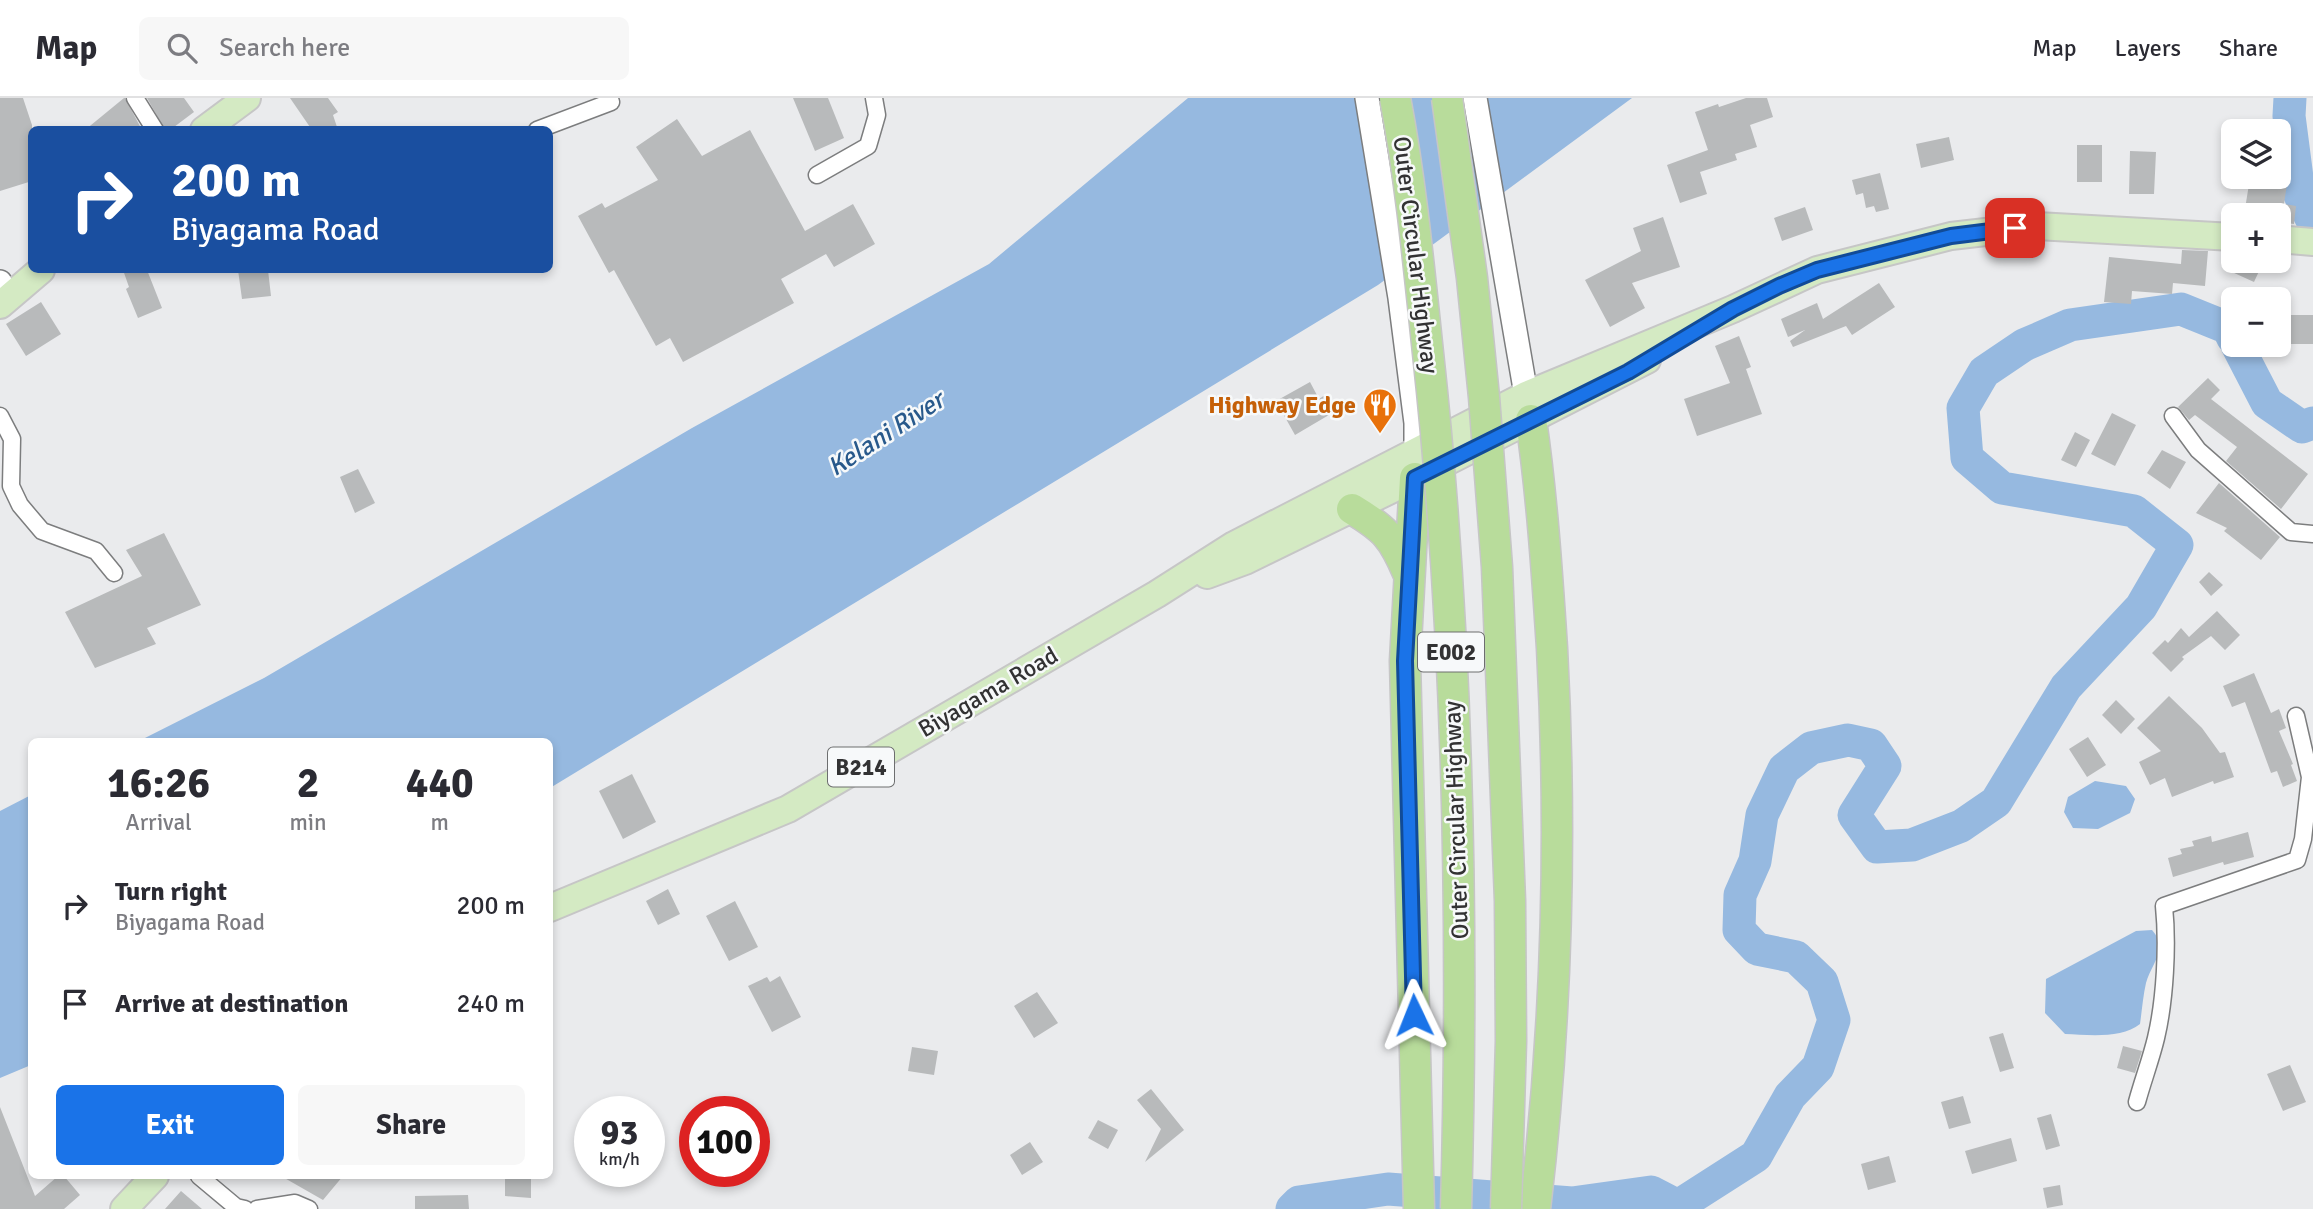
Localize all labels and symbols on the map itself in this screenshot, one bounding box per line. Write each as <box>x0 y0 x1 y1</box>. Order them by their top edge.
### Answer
street label: Outer Circular Highway <box>1387 135 1445 375</box>
pin <box>1985 198 2045 258</box>
water label: Kelani River <box>822 383 953 483</box>
restaurant icon: Highway Edge <box>1361 386 1399 435</box>
place label: Highway Edge <box>1208 390 1356 420</box>
road number: E002 <box>1418 632 1484 672</box>
street label: Biyagama Road <box>913 640 1063 744</box>
street label: Outer Circular Highway <box>1437 700 1475 940</box>
road number: B214 <box>828 748 894 786</box>
position arrow <box>1377 978 1451 1052</box>
speed limit sign: 100 <box>679 1096 770 1187</box>

